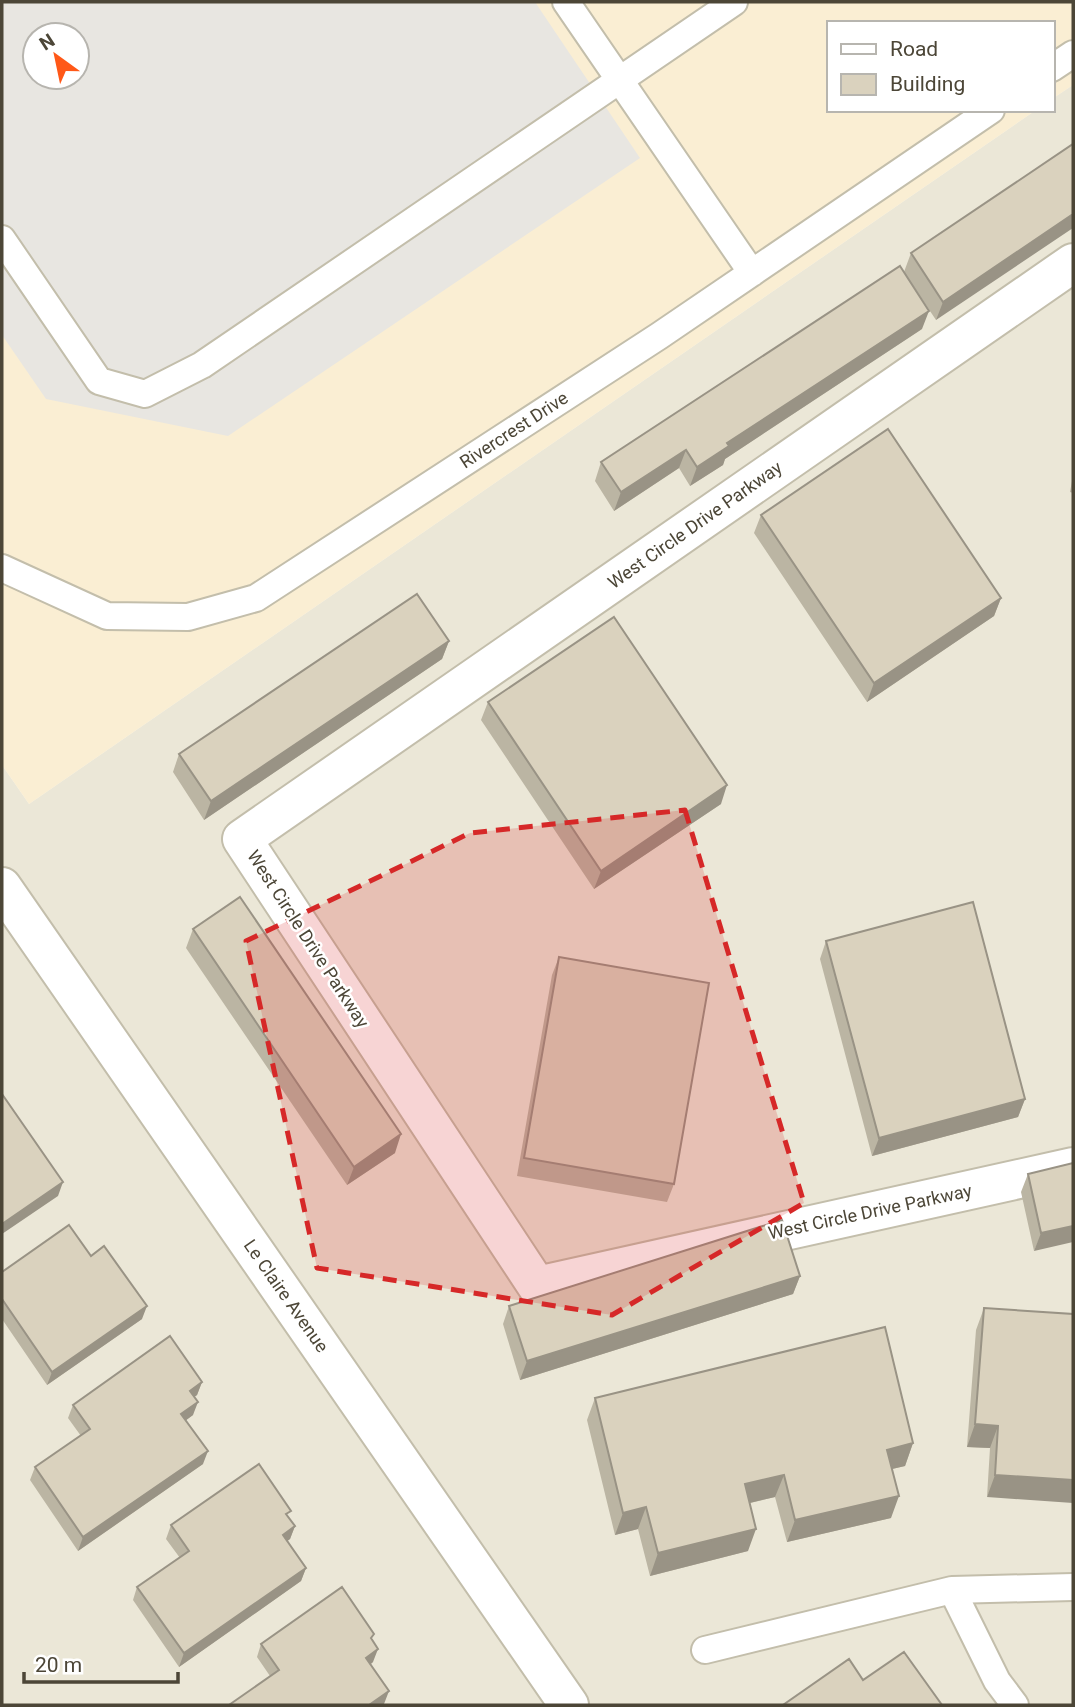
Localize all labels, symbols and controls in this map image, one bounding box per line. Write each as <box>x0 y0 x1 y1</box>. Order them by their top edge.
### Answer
north arrow <box>21 21 91 91</box>
legend <box>827 21 1054 112</box>
text: N <box>35 29 59 55</box>
text: Road <box>890 37 938 61</box>
text: Building <box>890 72 965 96</box>
street label: Rivercrest Drive <box>456 387 572 472</box>
street label: West Circle Drive Parkway <box>604 456 786 593</box>
street label: West Circle Drive Parkway <box>243 846 374 1032</box>
street label: West Circle Drive Parkway <box>766 1180 974 1243</box>
street label: Le Claire Avenue <box>240 1235 333 1356</box>
scale bar <box>24 1640 178 1684</box>
text: 20 m <box>35 1653 82 1677</box>

